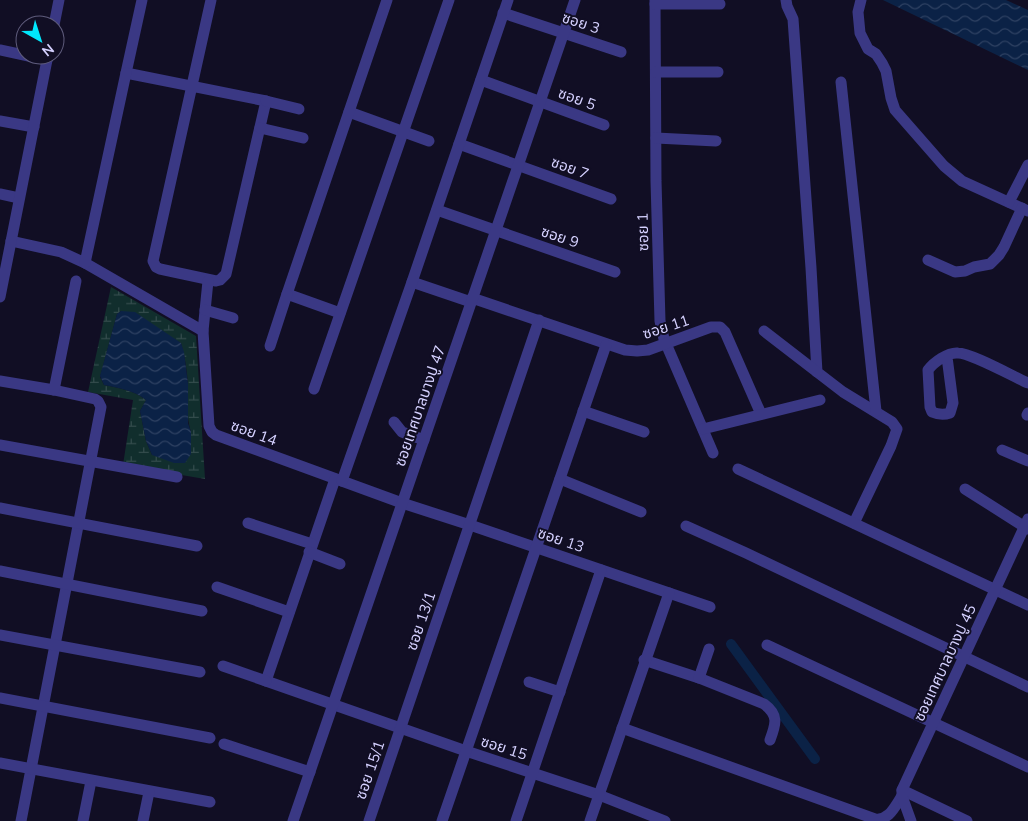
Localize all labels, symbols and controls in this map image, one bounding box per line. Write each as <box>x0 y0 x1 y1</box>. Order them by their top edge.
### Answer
street label: ซอย 3 <box>559 8 603 38</box>
north arrow <box>15 15 65 65</box>
text: N <box>38 39 58 60</box>
street label: ซอย 5 <box>555 83 599 115</box>
street label: ซอย 7 <box>548 152 592 184</box>
street label: ซอย 1 <box>633 212 653 252</box>
street label: ซอย 9 <box>538 221 582 253</box>
street label: ซอย 11 <box>640 310 692 344</box>
street label: ซอยเทศบาลบางปู 47 <box>390 343 450 469</box>
street label: ซอย 14 <box>228 415 280 451</box>
street label: ซอย 13 <box>535 523 587 557</box>
street label: ซอย 13/1 <box>402 589 440 653</box>
street label: ซอยเทศบาลบางปู 45 <box>909 601 981 725</box>
street label: ซอย 15 <box>478 731 530 765</box>
street label: ซอย 15/1 <box>351 738 389 802</box>

